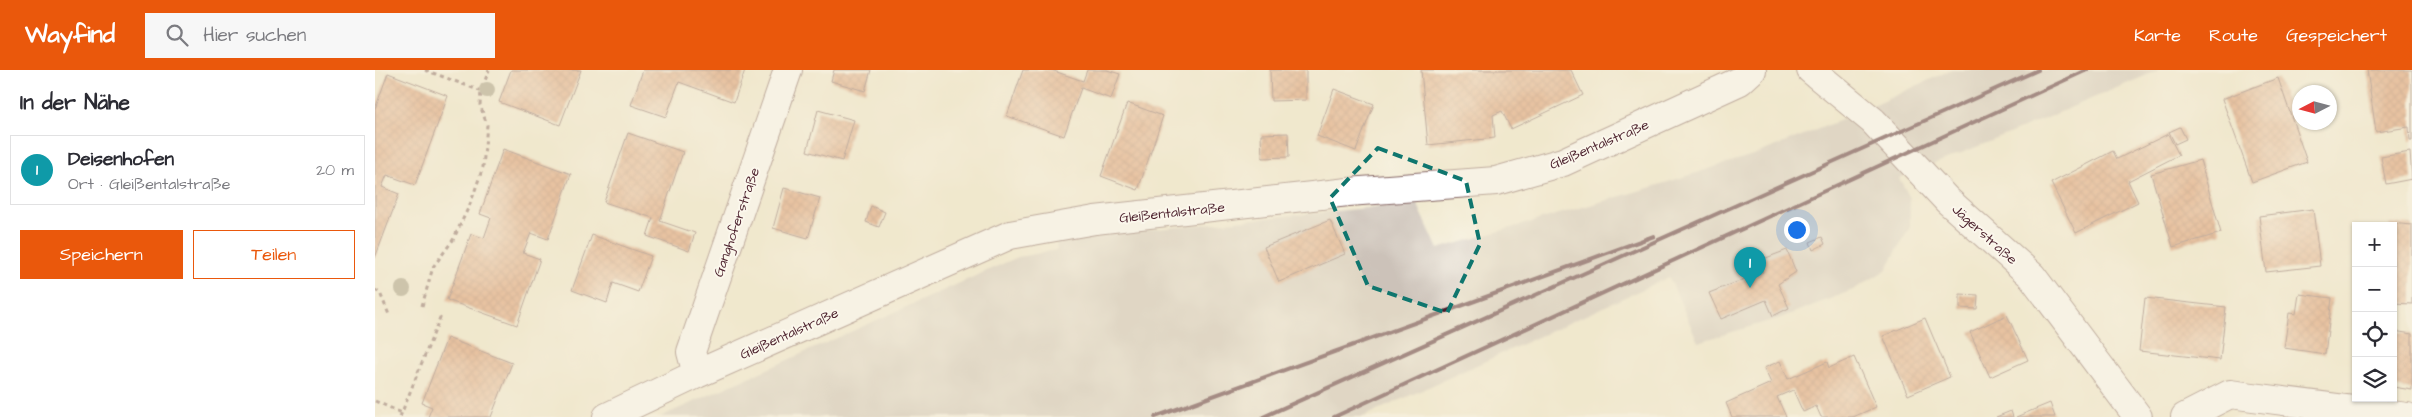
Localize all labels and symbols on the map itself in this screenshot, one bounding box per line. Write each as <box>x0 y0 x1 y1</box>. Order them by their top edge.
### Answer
north arrow <box>2292 85 2337 130</box>
street label: Gleißentalstraße <box>1547 115 1653 175</box>
street label: Ganghoferstraße <box>709 165 765 280</box>
street label: Gleißentalstraße <box>1118 197 1226 228</box>
street label: Jägerstraße <box>1947 200 2022 270</box>
your location <box>1784 217 1810 243</box>
pin: 1 <box>1734 247 1766 288</box>
street label: Gleißentalstraße <box>737 303 842 365</box>

